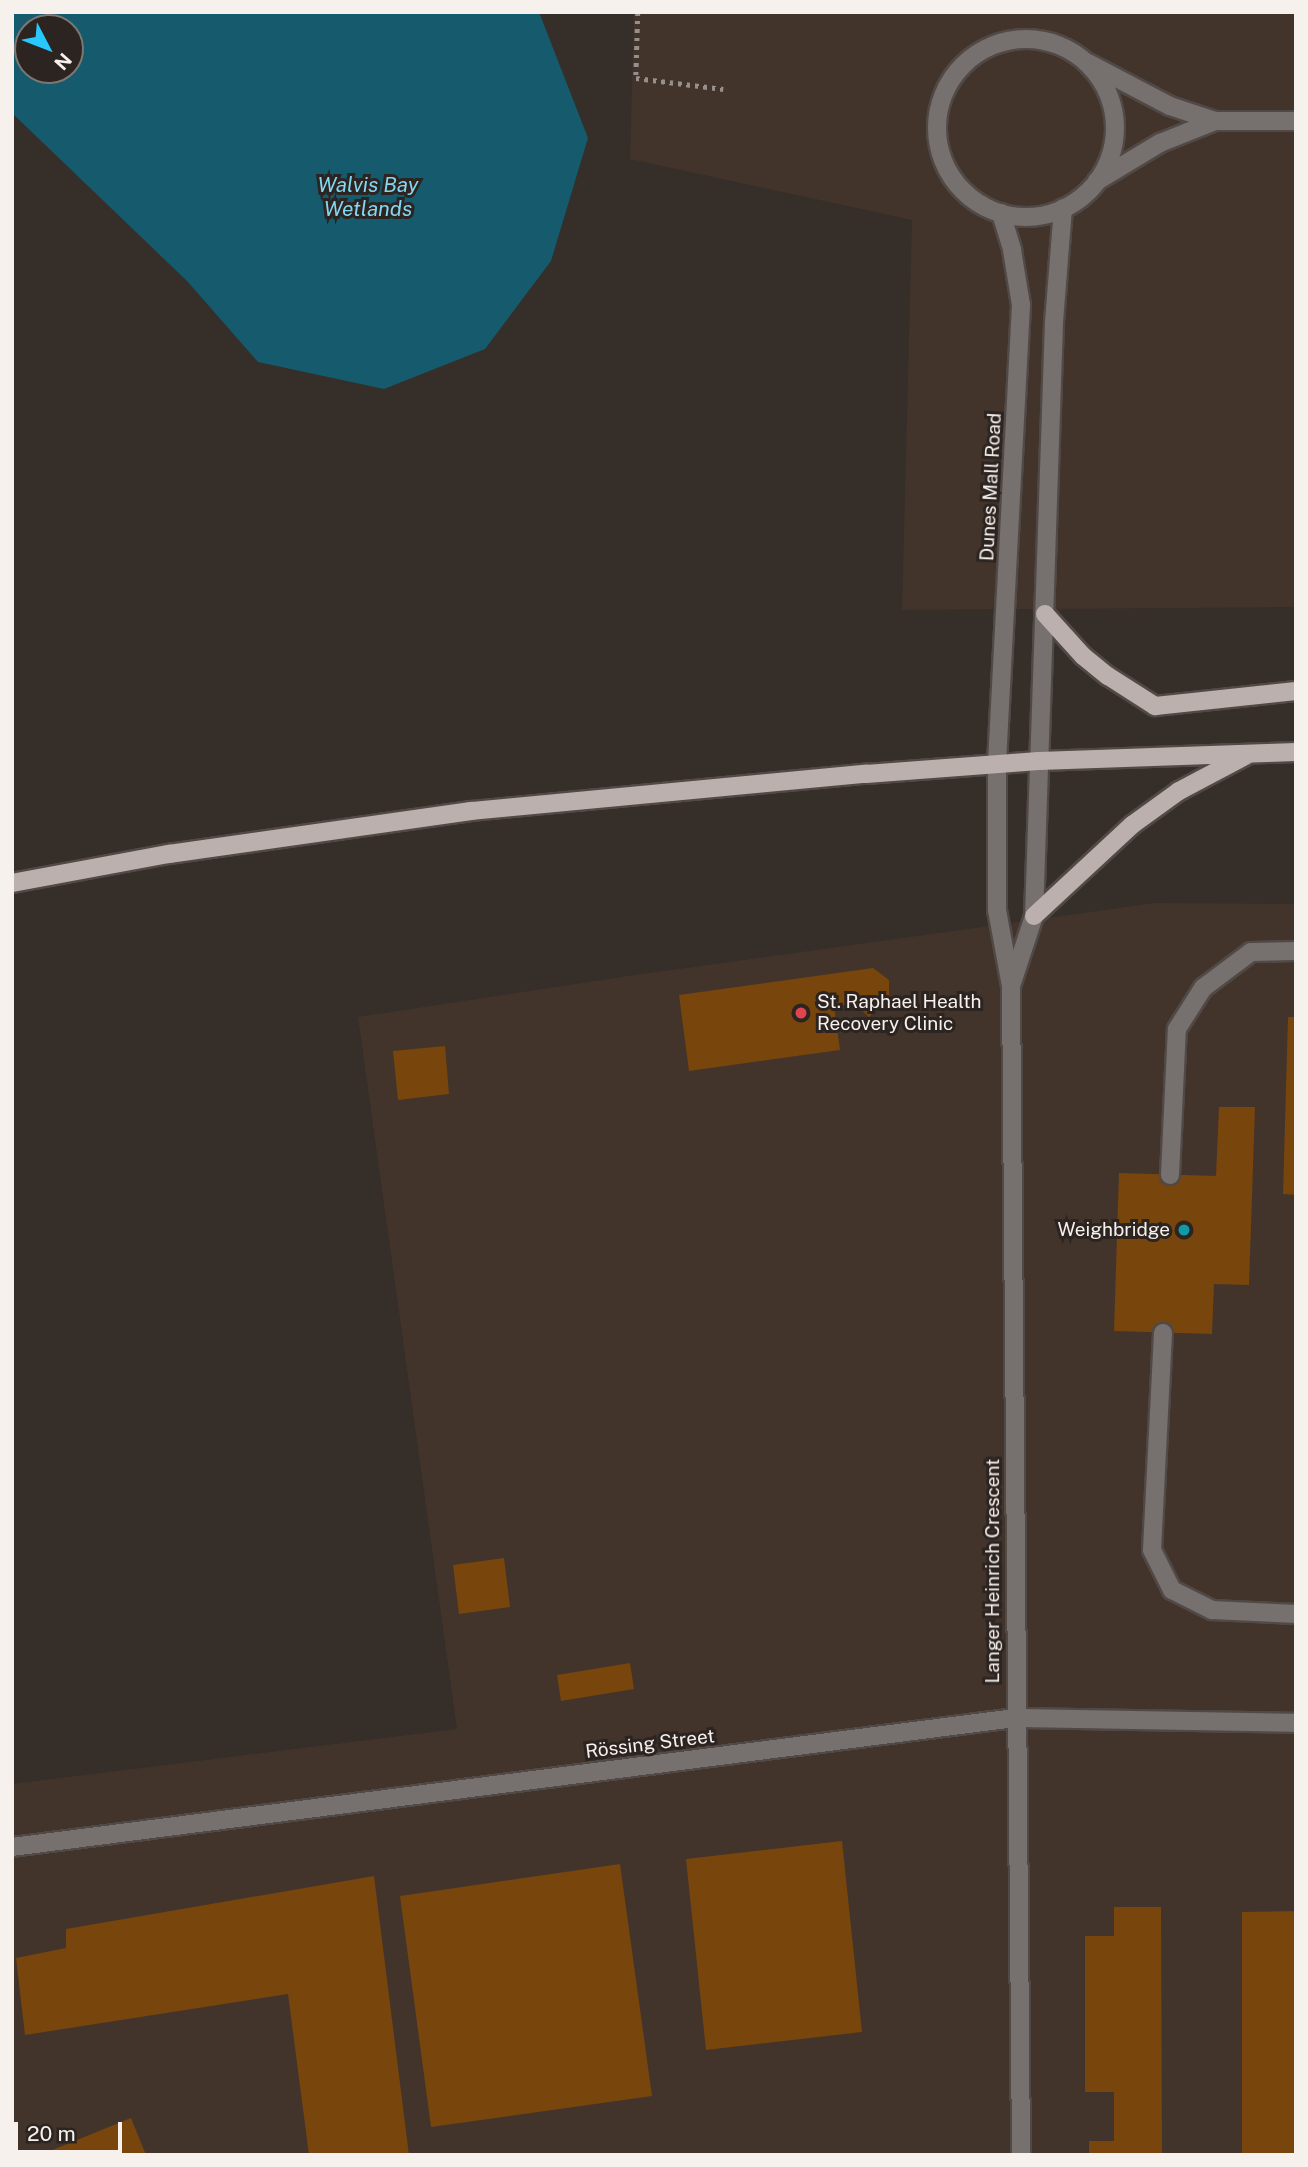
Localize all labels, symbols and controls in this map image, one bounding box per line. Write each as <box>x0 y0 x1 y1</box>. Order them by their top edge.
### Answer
north arrow <box>14 14 84 84</box>
text: N <box>50 49 76 75</box>
water label: Walvis Bay Wetlands <box>318 172 418 222</box>
street label: Dunes Mall Road <box>976 412 1006 562</box>
place label: St. Raphael Health Recovery Clinic <box>817 991 982 1035</box>
marker: St. Raphael Health Recovery Clinic <box>791 1003 811 1023</box>
place label: Weighbridge <box>1057 1219 1170 1241</box>
marker: Weighbridge <box>1176 1222 1192 1238</box>
street label: Langer Heinrich Crescent <box>982 1459 1004 1683</box>
street label: Rössing Street <box>584 1725 716 1763</box>
scale bar <box>18 2108 126 2152</box>
text: 20 m <box>27 2121 76 2146</box>

